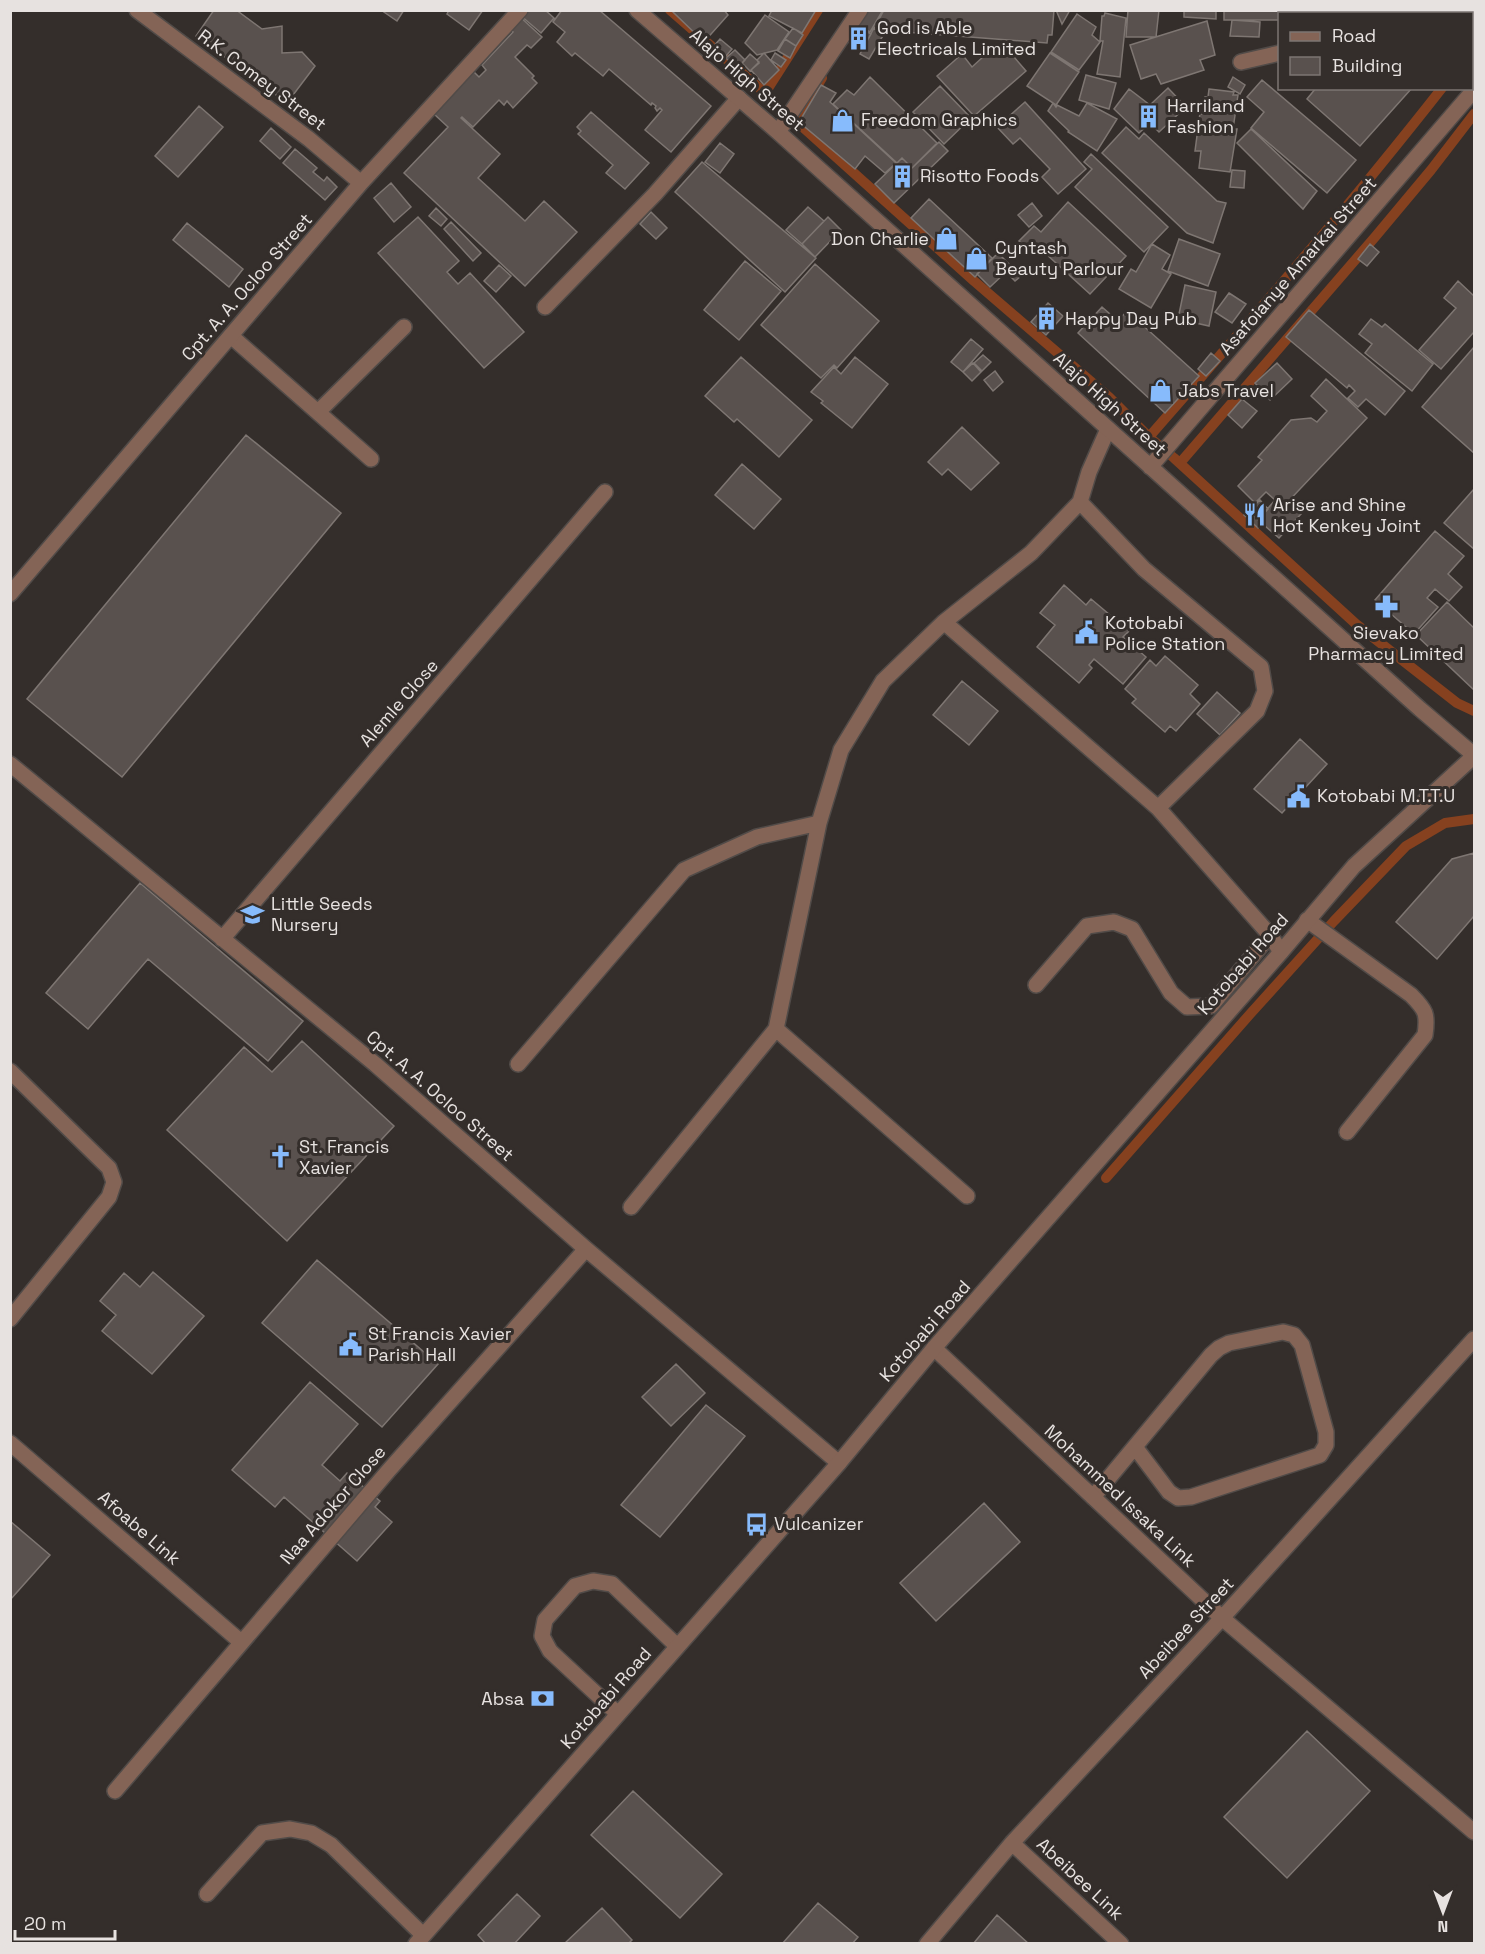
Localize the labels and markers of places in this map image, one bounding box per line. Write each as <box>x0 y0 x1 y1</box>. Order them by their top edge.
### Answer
place label: God is Able Electricals Limited <box>877 16 1036 60</box>
building icon: God is Able Electricals Limited <box>846 25 872 51</box>
place label: Harriland Fashion <box>1167 94 1245 138</box>
building icon: Harriland Fashion <box>1136 103 1162 129</box>
shop icon: Freedom Graphics <box>830 107 856 133</box>
place label: Freedom Graphics <box>861 108 1017 131</box>
building icon: Risotto Foods <box>889 163 915 189</box>
place label: Risotto Foods <box>920 164 1039 187</box>
shop icon: Don Charlie <box>934 226 960 252</box>
place label: Don Charlie <box>831 227 929 250</box>
place label: Cyntash Beauty Parlour <box>995 236 1124 280</box>
shop icon: Cyntash Beauty Parlour <box>964 245 990 271</box>
building icon: Happy Day Pub <box>1034 306 1060 332</box>
place label: Happy Day Pub <box>1065 307 1197 330</box>
shop icon: Jabs Travel <box>1147 378 1173 404</box>
place label: Jabs Travel <box>1178 379 1274 402</box>
place label: Arise and Shine Hot Kenkey Joint <box>1273 493 1421 537</box>
restaurant icon: Arise and Shine Hot Kenkey Joint <box>1242 502 1268 528</box>
pharmacy icon: Sievako Pharmacy Limited <box>1373 594 1399 620</box>
place label: Kotobabi Police Station <box>1105 611 1225 655</box>
public building icon: Kotobabi Police Station <box>1074 620 1100 646</box>
place label: Sievako Pharmacy Limited <box>1308 621 1464 665</box>
public building icon: Kotobabi M.T.T.U <box>1286 783 1312 809</box>
place label: Kotobabi M.T.T.U <box>1317 784 1455 807</box>
place label: Little Seeds Nursery <box>271 892 372 936</box>
school or university icon: Little Seeds Nursery <box>240 901 266 927</box>
place label: St. Francis Xavier <box>299 1135 389 1179</box>
church icon: St. Francis Xavier <box>268 1144 294 1170</box>
place label: St Francis Xavier Parish Hall <box>368 1322 512 1366</box>
public building icon: St Francis Xavier Parish Hall <box>337 1331 363 1357</box>
bus stop icon: Vulcanizer <box>743 1511 769 1537</box>
place label: Vulcanizer <box>774 1512 864 1535</box>
bank icon: Absa <box>529 1686 555 1712</box>
place label: Absa <box>481 1687 524 1710</box>

